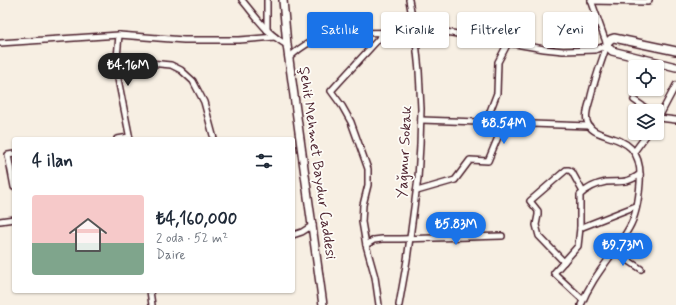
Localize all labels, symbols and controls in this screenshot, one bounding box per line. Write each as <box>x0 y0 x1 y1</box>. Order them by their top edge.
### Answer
chip: Satılık <box>307 12 373 48</box>
chip: Kiralık <box>381 12 449 48</box>
chip: Filtreler <box>457 12 535 48</box>
chip: Yeni <box>543 12 598 48</box>
pin: ₺4.16M <box>95 53 161 87</box>
text: ₺4.16M <box>107 57 149 74</box>
map controls <box>628 60 664 140</box>
button: locate <box>628 60 664 96</box>
street label: Şehit Mehmet Baydur Caddesi <box>294 65 340 261</box>
button: layers <box>628 104 664 140</box>
street label: Yağmur Sokak <box>393 105 417 199</box>
pin: ₺8.54M <box>471 111 537 145</box>
text: ₺8.54M <box>482 115 526 132</box>
text: 4 ilan <box>32 150 73 172</box>
icon: filters <box>253 150 275 172</box>
text: ₺4,160,000 <box>156 208 237 230</box>
icon: home <box>64 211 112 259</box>
pin: ₺5.83M <box>423 212 489 246</box>
text: ₺5.83M <box>435 216 477 233</box>
text: 2 oda · 52 m² <box>156 230 228 247</box>
pin: ₺9.73M <box>590 233 656 267</box>
text: ₺9.73M <box>602 237 644 254</box>
text: Daire <box>156 247 186 264</box>

